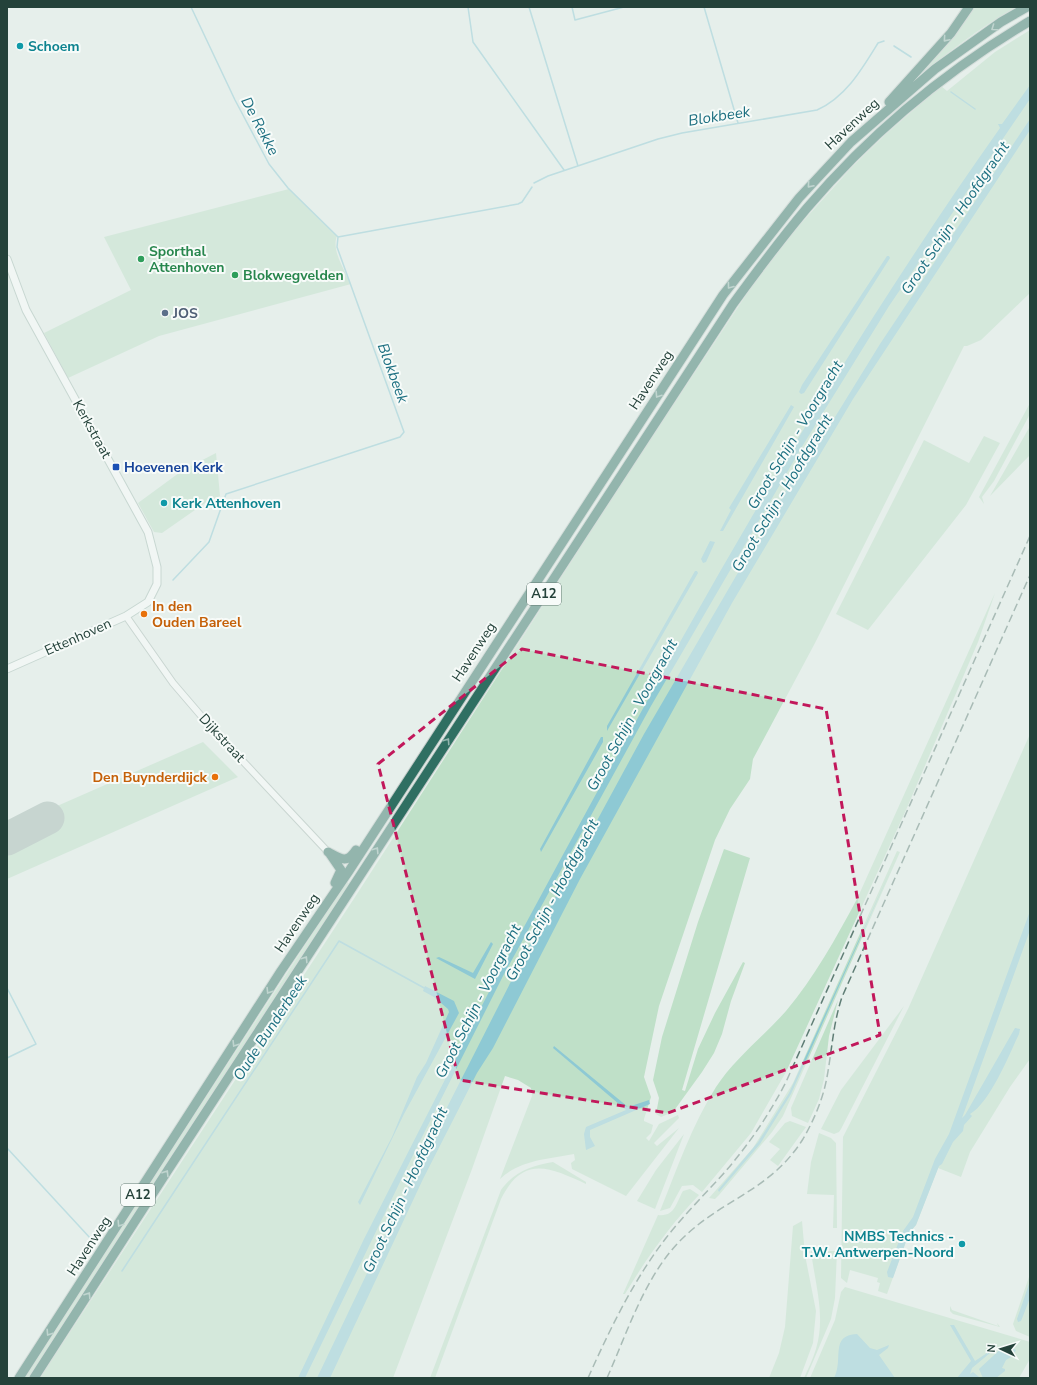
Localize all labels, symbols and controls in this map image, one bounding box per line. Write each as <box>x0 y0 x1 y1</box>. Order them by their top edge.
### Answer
one-way arrow <box>991 23 998 31</box>
one-way arrow <box>944 34 951 41</box>
place label: Schoem <box>28 37 80 56</box>
marker: Schoem <box>15 41 25 51</box>
water label: De Rekke <box>236 93 284 159</box>
street label: Havenweg <box>821 94 883 154</box>
water label: Blokbeek <box>687 101 752 131</box>
water label: Groot Schijn - Hoofdgracht <box>896 137 1014 298</box>
one-way arrow <box>808 180 815 187</box>
place label: Sporthal Attenhoven <box>149 242 224 277</box>
marker: Sporthal Attenhoven <box>136 254 146 264</box>
place label: Blokwegvelden <box>243 266 344 285</box>
marker: Blokwegvelden <box>230 270 240 280</box>
one-way arrow <box>727 282 734 289</box>
place label: JOS <box>172 304 198 323</box>
marker: JOS <box>160 308 170 318</box>
water label: Blokbeek <box>373 340 413 406</box>
street label: Havenweg <box>625 346 677 414</box>
water label: Groot Schijn - Voorgracht <box>743 356 848 513</box>
one-way arrow <box>655 391 663 398</box>
street label: Kerkstraat <box>68 396 116 462</box>
water label: Groot Schijn - Hoofdgracht <box>727 410 837 576</box>
place label: Hoevenen Kerk <box>124 458 223 477</box>
marker: Hoevenen Kerk <box>111 462 121 472</box>
place label: Kerk Attenhoven <box>172 494 281 513</box>
marker: Kerk Attenhoven <box>159 498 169 508</box>
road number: A12 <box>527 583 561 605</box>
place label: In den Ouden Bareel <box>152 597 242 632</box>
marker: In den Ouden Bareel <box>139 609 149 619</box>
street label: Ettenhoven <box>42 614 114 660</box>
street label: Havenweg <box>448 618 500 686</box>
water label: Groot Schijn - Voorgracht <box>582 635 682 794</box>
street label: Dijkstraat <box>195 710 249 767</box>
one-way arrow <box>443 738 450 745</box>
place label: Den Buynderdijck <box>92 768 207 787</box>
marker: Den Buynderdijck <box>210 772 220 782</box>
water label: Groot Schijn - Hoofdgracht <box>501 815 604 984</box>
one-way arrow <box>371 847 379 854</box>
street label: Havenweg <box>270 890 324 956</box>
water label: Groot Schijn - Voorgracht <box>430 920 526 1081</box>
one-way arrow <box>300 956 308 963</box>
water label: Oude Bunderbeek <box>228 971 312 1085</box>
one-way arrow <box>266 987 274 994</box>
one-way arrow <box>233 1039 240 1046</box>
water label: Groot Schijn - Hoofdgracht <box>358 1103 453 1276</box>
one-way arrow <box>161 1170 168 1177</box>
road number: A12 <box>121 1184 155 1206</box>
street label: Havenweg <box>63 1212 115 1280</box>
one-way arrow <box>117 1219 124 1226</box>
place label: NMBS Technics - T.W. Antwerpen-Noord <box>802 1227 954 1262</box>
marker: NMBS Technics - T.W. Antwerpen-Noord <box>957 1239 967 1249</box>
one-way arrow <box>83 1292 90 1299</box>
one-way arrow <box>47 1328 54 1335</box>
north arrow <box>981 1329 1021 1369</box>
text: N <box>984 1344 999 1353</box>

